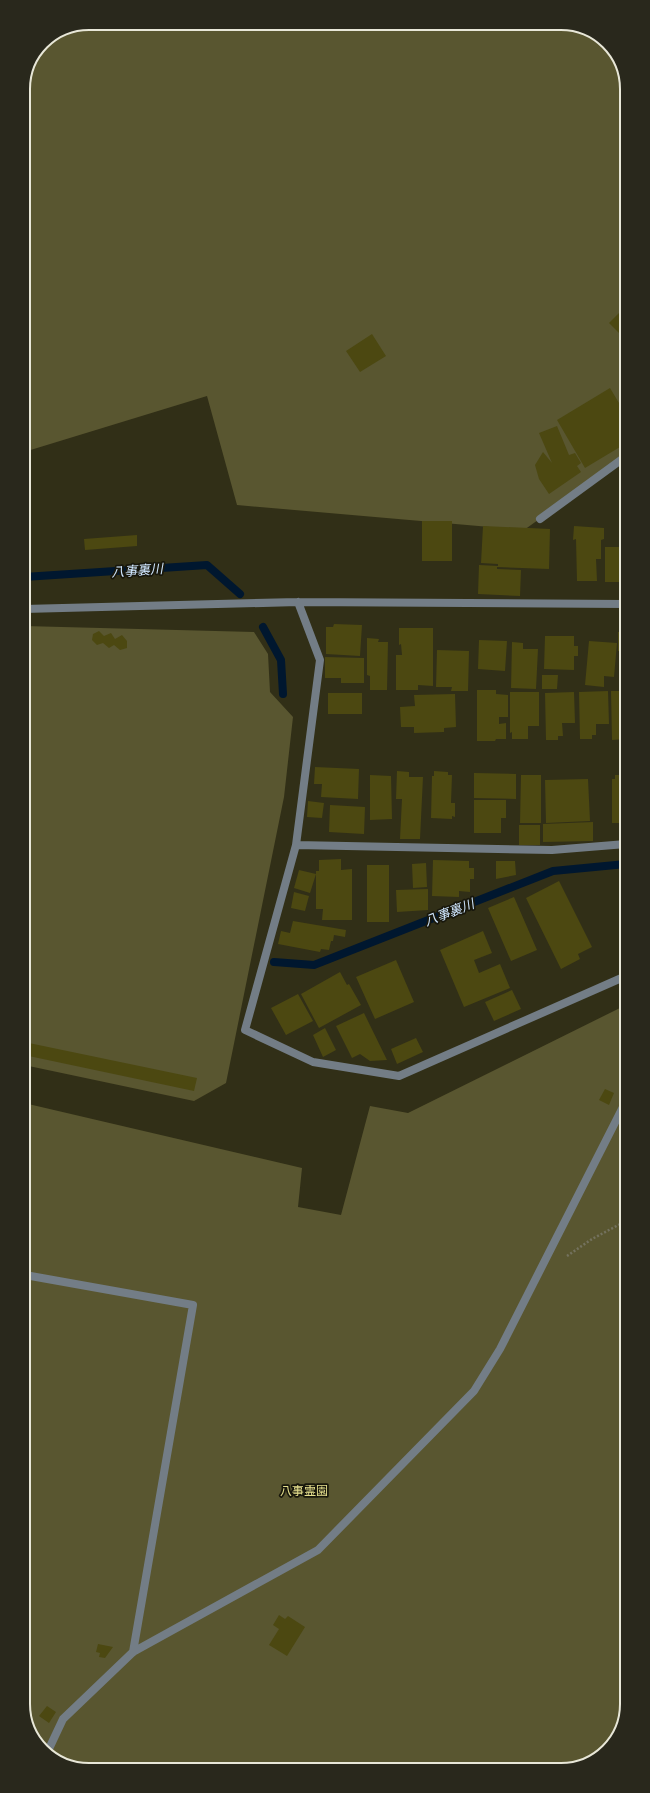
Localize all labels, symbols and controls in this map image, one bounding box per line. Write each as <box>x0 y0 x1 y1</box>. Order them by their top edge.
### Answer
water label: 八事裏川 <box>111 561 165 580</box>
water label: 八事裏川 <box>422 895 478 929</box>
park label: 八事霊園 <box>280 1484 328 1498</box>

